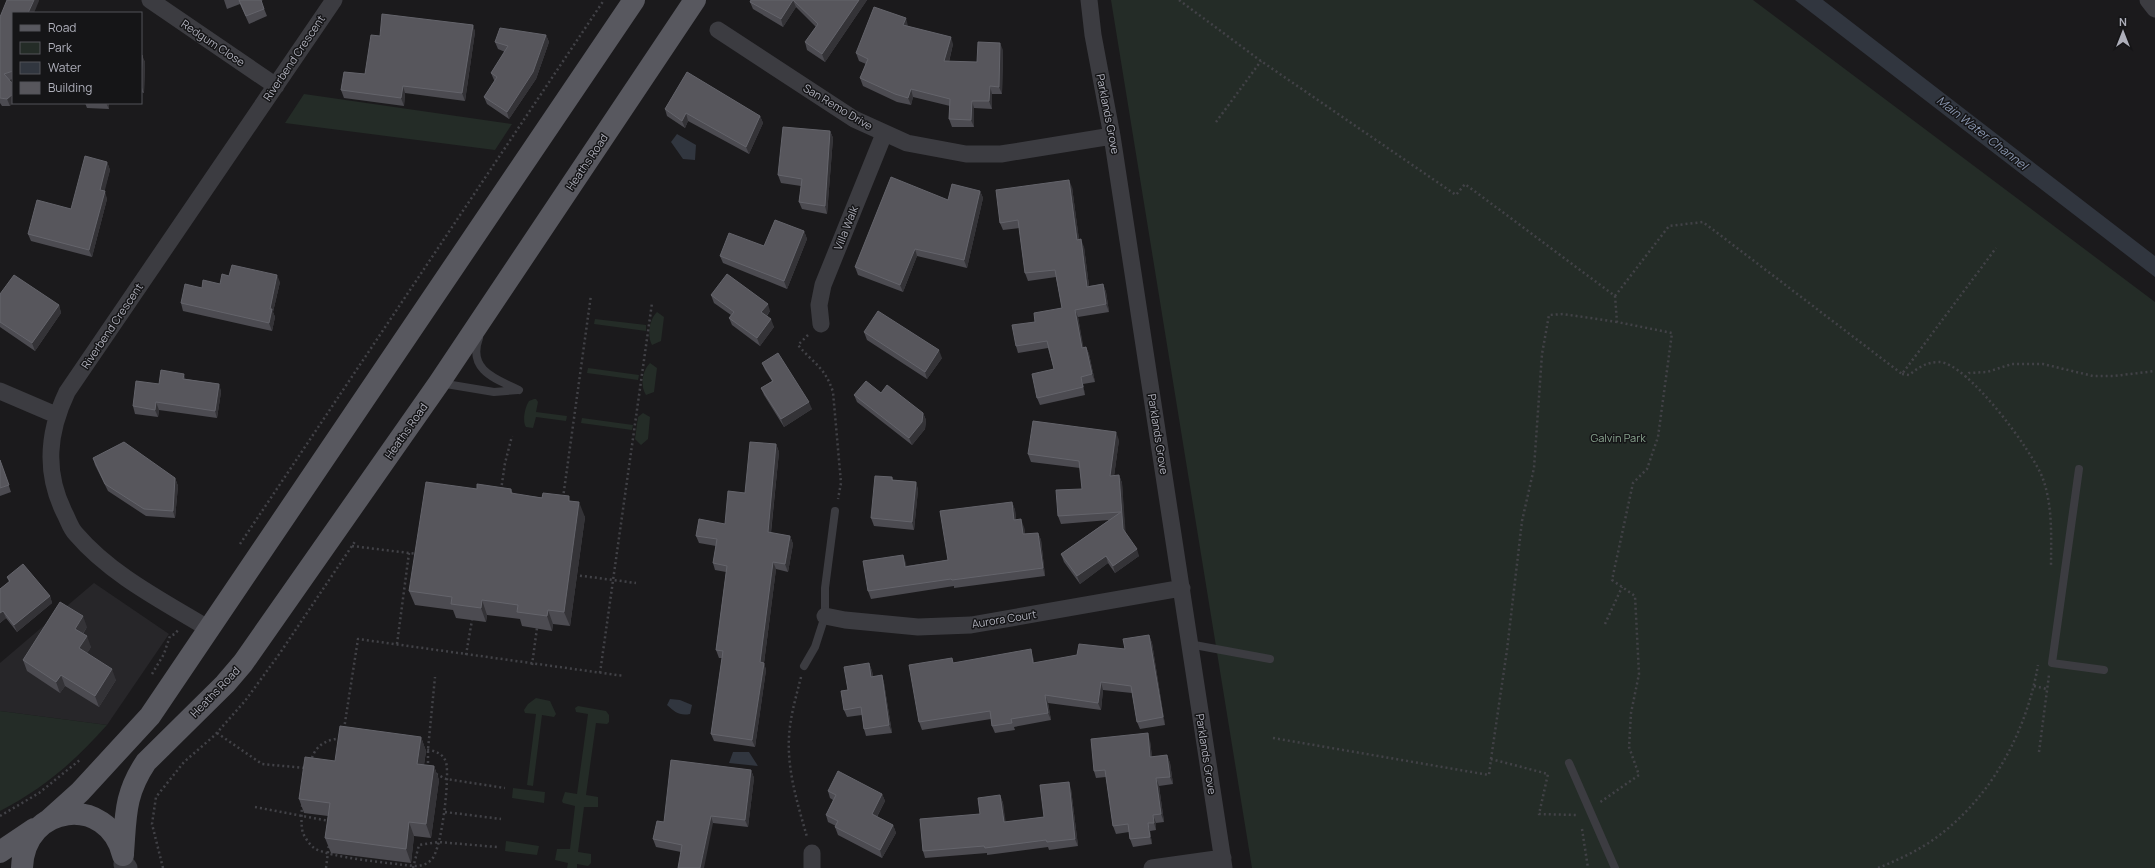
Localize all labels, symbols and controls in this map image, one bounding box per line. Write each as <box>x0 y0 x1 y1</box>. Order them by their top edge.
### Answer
legend <box>12 12 142 104</box>
street label: Riverbend Crescent <box>259 12 328 104</box>
north arrow <box>2103 12 2143 52</box>
text: N <box>2119 14 2127 29</box>
street label: Redgum Close <box>179 16 248 70</box>
text: Road <box>48 19 76 36</box>
text: Park <box>48 39 73 56</box>
text: Water <box>48 59 82 76</box>
street label: Parklands Grove <box>1093 73 1124 156</box>
text: Building <box>48 79 92 96</box>
street label: San Remo Drive <box>801 80 876 134</box>
water label: Main Water Channel <box>1933 92 2033 175</box>
street label: Heaths Road <box>562 131 611 193</box>
street label: Villa Walk <box>830 203 861 252</box>
street label: Riverbend Crescent <box>77 280 146 372</box>
street label: Parklands Grove <box>1145 393 1172 476</box>
street label: Heaths Road <box>381 400 430 462</box>
park label: Galvin Park <box>1590 430 1646 445</box>
street label: Aurora Court <box>971 606 1037 631</box>
street label: Heaths Road <box>187 663 243 720</box>
street label: Parklands Grove <box>1193 713 1220 796</box>

